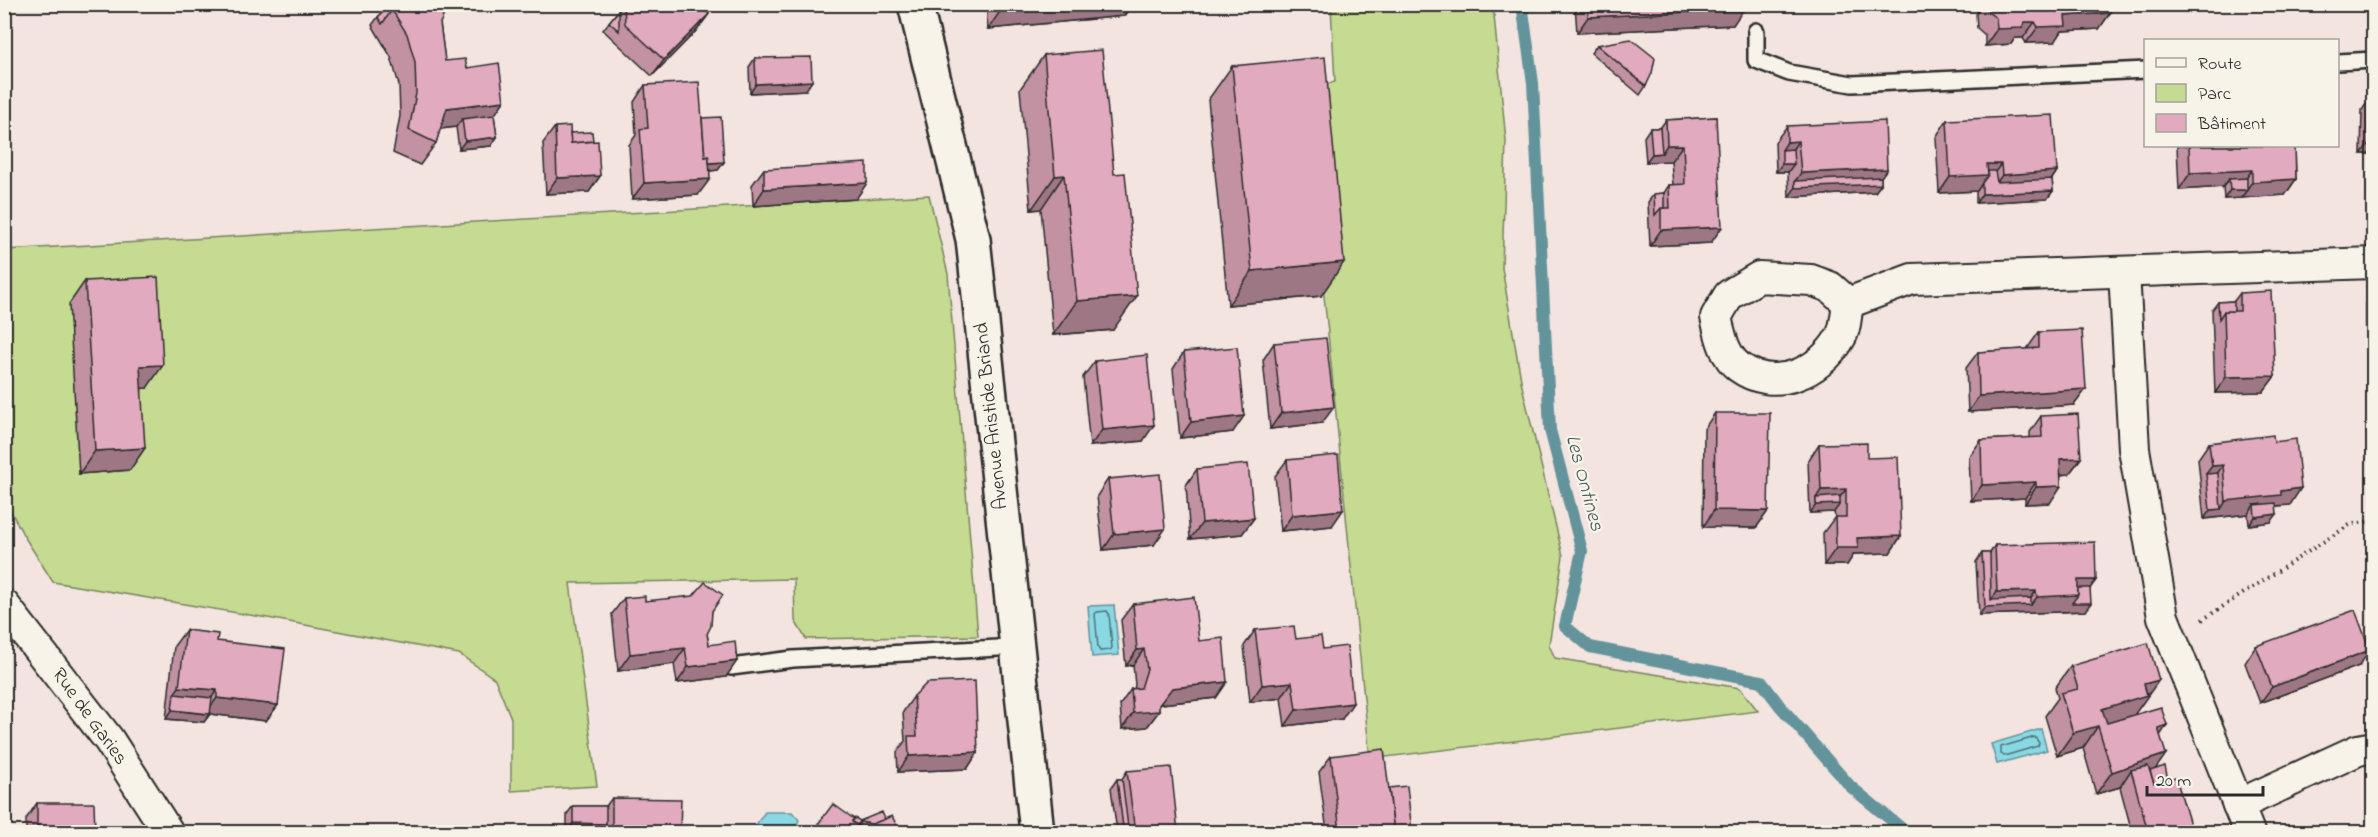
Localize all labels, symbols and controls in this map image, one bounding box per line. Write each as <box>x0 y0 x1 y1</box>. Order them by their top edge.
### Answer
legend <box>2144 39 2339 147</box>
text: Route <box>2198 52 2243 78</box>
text: Parc <box>2198 82 2231 108</box>
text: Bâtiment <box>2197 112 2266 138</box>
street label: Avenue Aristide Briand <box>968 321 1016 511</box>
water label: Les Ontines <box>1557 432 1611 535</box>
street label: Rue de Garies <box>44 662 134 772</box>
scale bar <box>2147 759 2262 797</box>
text: 20 m <box>2156 769 2191 795</box>

